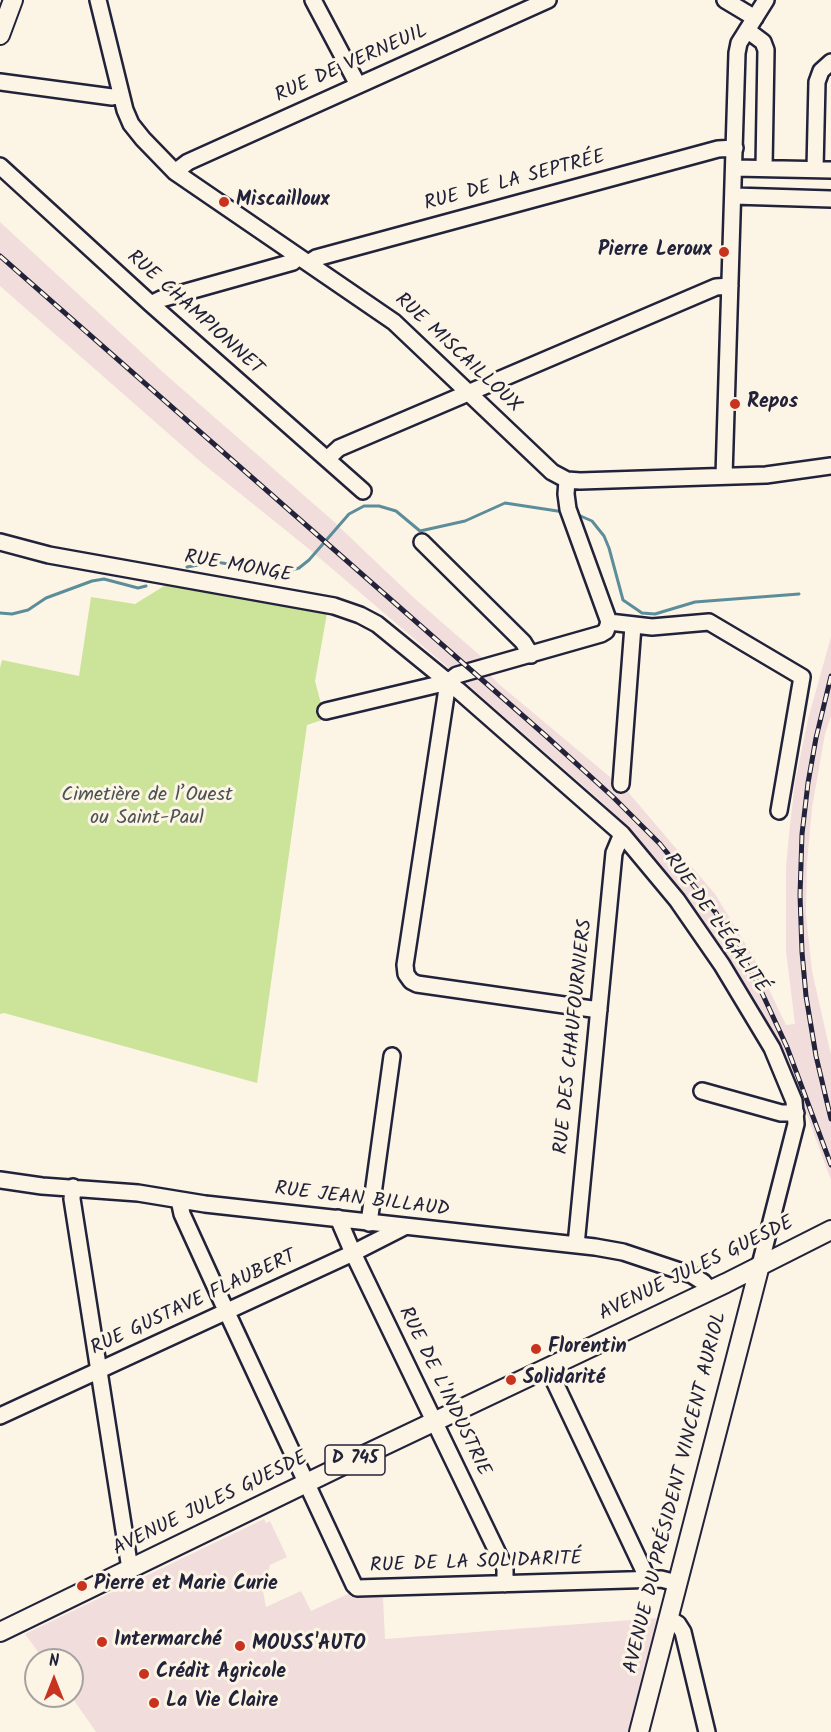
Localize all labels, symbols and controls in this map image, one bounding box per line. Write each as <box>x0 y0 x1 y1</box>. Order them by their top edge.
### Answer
street label: RUE DE VERNEUIL <box>272 21 432 109</box>
street label: RUE DE LA SEPTRÉE <box>422 146 608 218</box>
place label: Miscailloux <box>236 190 330 214</box>
marker: Miscailloux <box>217 195 231 209</box>
place label: Pierre Leroux <box>598 240 712 264</box>
marker: Pierre Leroux <box>717 245 731 259</box>
street label: RUE CHAMPIONNET <box>121 246 267 382</box>
street label: RUE MISCAILLOUX <box>389 289 525 419</box>
place label: Repos <box>747 392 798 416</box>
marker: Repos <box>728 397 742 411</box>
street label: RUE MONGE <box>182 547 294 589</box>
park label: Cimetière de l’Ouest ou Saint-Paul <box>61 785 233 832</box>
street label: RUE DE L'ÉGALITÉ <box>658 849 772 999</box>
street label: RUE DES CHAUFOURNIERS <box>551 918 599 1156</box>
street label: RUE JEAN BILLAUD <box>273 1178 451 1224</box>
street label: AVENUE JULES GUESDE <box>596 1212 798 1328</box>
street label: RUE GUSTAVE FLAUBERT <box>88 1246 300 1362</box>
street label: RUE DE L'INDUSTRIE <box>392 1303 494 1481</box>
street label: AVENUE DU PRÉSIDENT VINCENT AURIOL <box>620 1310 734 1676</box>
place label: Florentin <box>548 1337 627 1361</box>
marker: Florentin <box>529 1342 543 1356</box>
place label: Solidarité <box>523 1368 605 1392</box>
marker: Solidarité <box>504 1373 518 1387</box>
road number: D 745 <box>325 1445 385 1475</box>
street label: AVENUE JULES GUESDE <box>110 1447 312 1563</box>
street label: RUE DE LA SOLIDARITÉ <box>369 1548 583 1580</box>
place label: Pierre et Marie Curie <box>94 1574 278 1598</box>
marker: Pierre et Marie Curie <box>75 1579 89 1593</box>
place label: Intermarché <box>114 1630 221 1654</box>
place label: MOUSS'AUTO <box>252 1634 366 1658</box>
marker: Intermarché <box>95 1635 109 1649</box>
marker: MOUSS'AUTO <box>233 1639 247 1653</box>
north arrow <box>24 1648 84 1708</box>
text: N <box>49 1649 59 1674</box>
place label: Crédit Agricole <box>156 1662 286 1686</box>
marker: Crédit Agricole <box>137 1667 151 1681</box>
place label: La Vie Claire <box>166 1691 278 1715</box>
marker: La Vie Claire <box>147 1696 161 1710</box>

